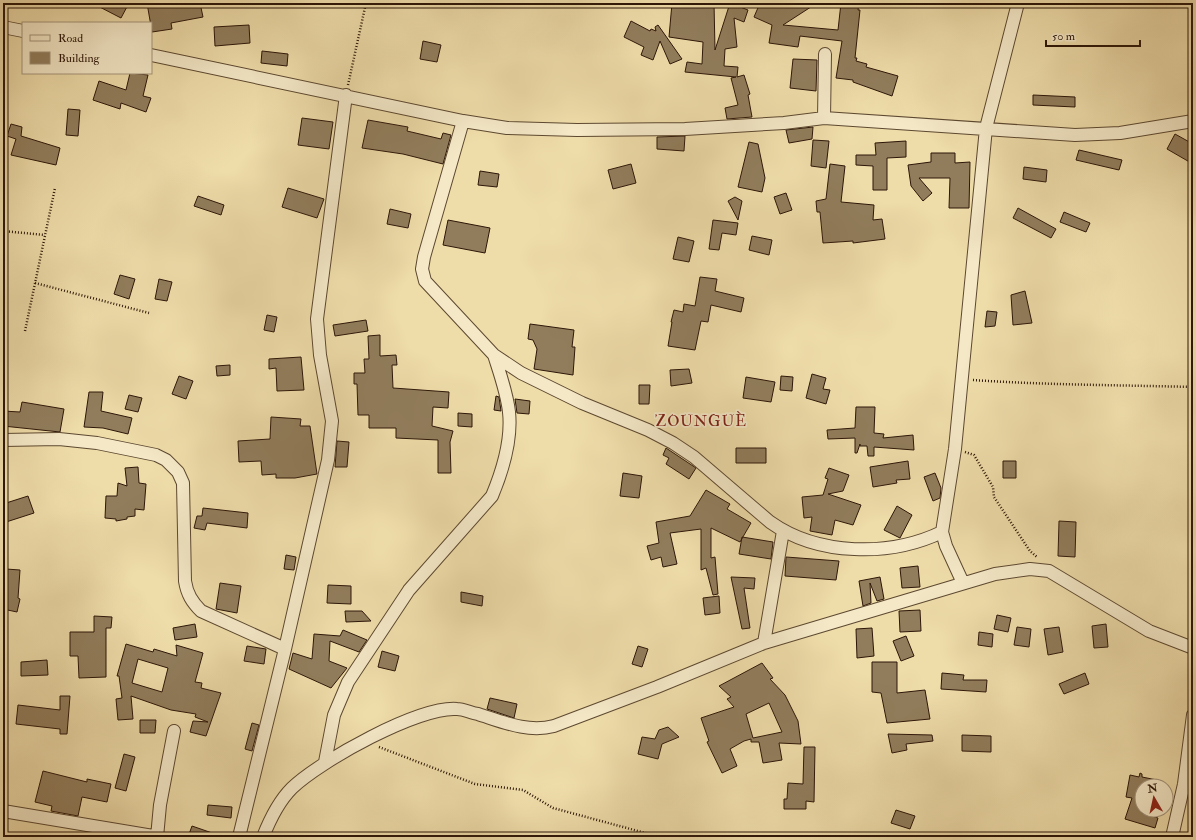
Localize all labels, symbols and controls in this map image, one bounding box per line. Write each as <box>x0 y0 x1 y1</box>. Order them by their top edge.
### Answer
legend <box>22 22 152 74</box>
scale bar <box>1046 22 1140 48</box>
text: 50 m <box>1052 29 1076 44</box>
text: Road <box>58 31 83 46</box>
text: Building <box>58 51 101 66</box>
district label: ZOUNGUÈ <box>655 411 747 431</box>
north arrow <box>1134 778 1174 818</box>
text: N <box>1146 781 1160 796</box>

